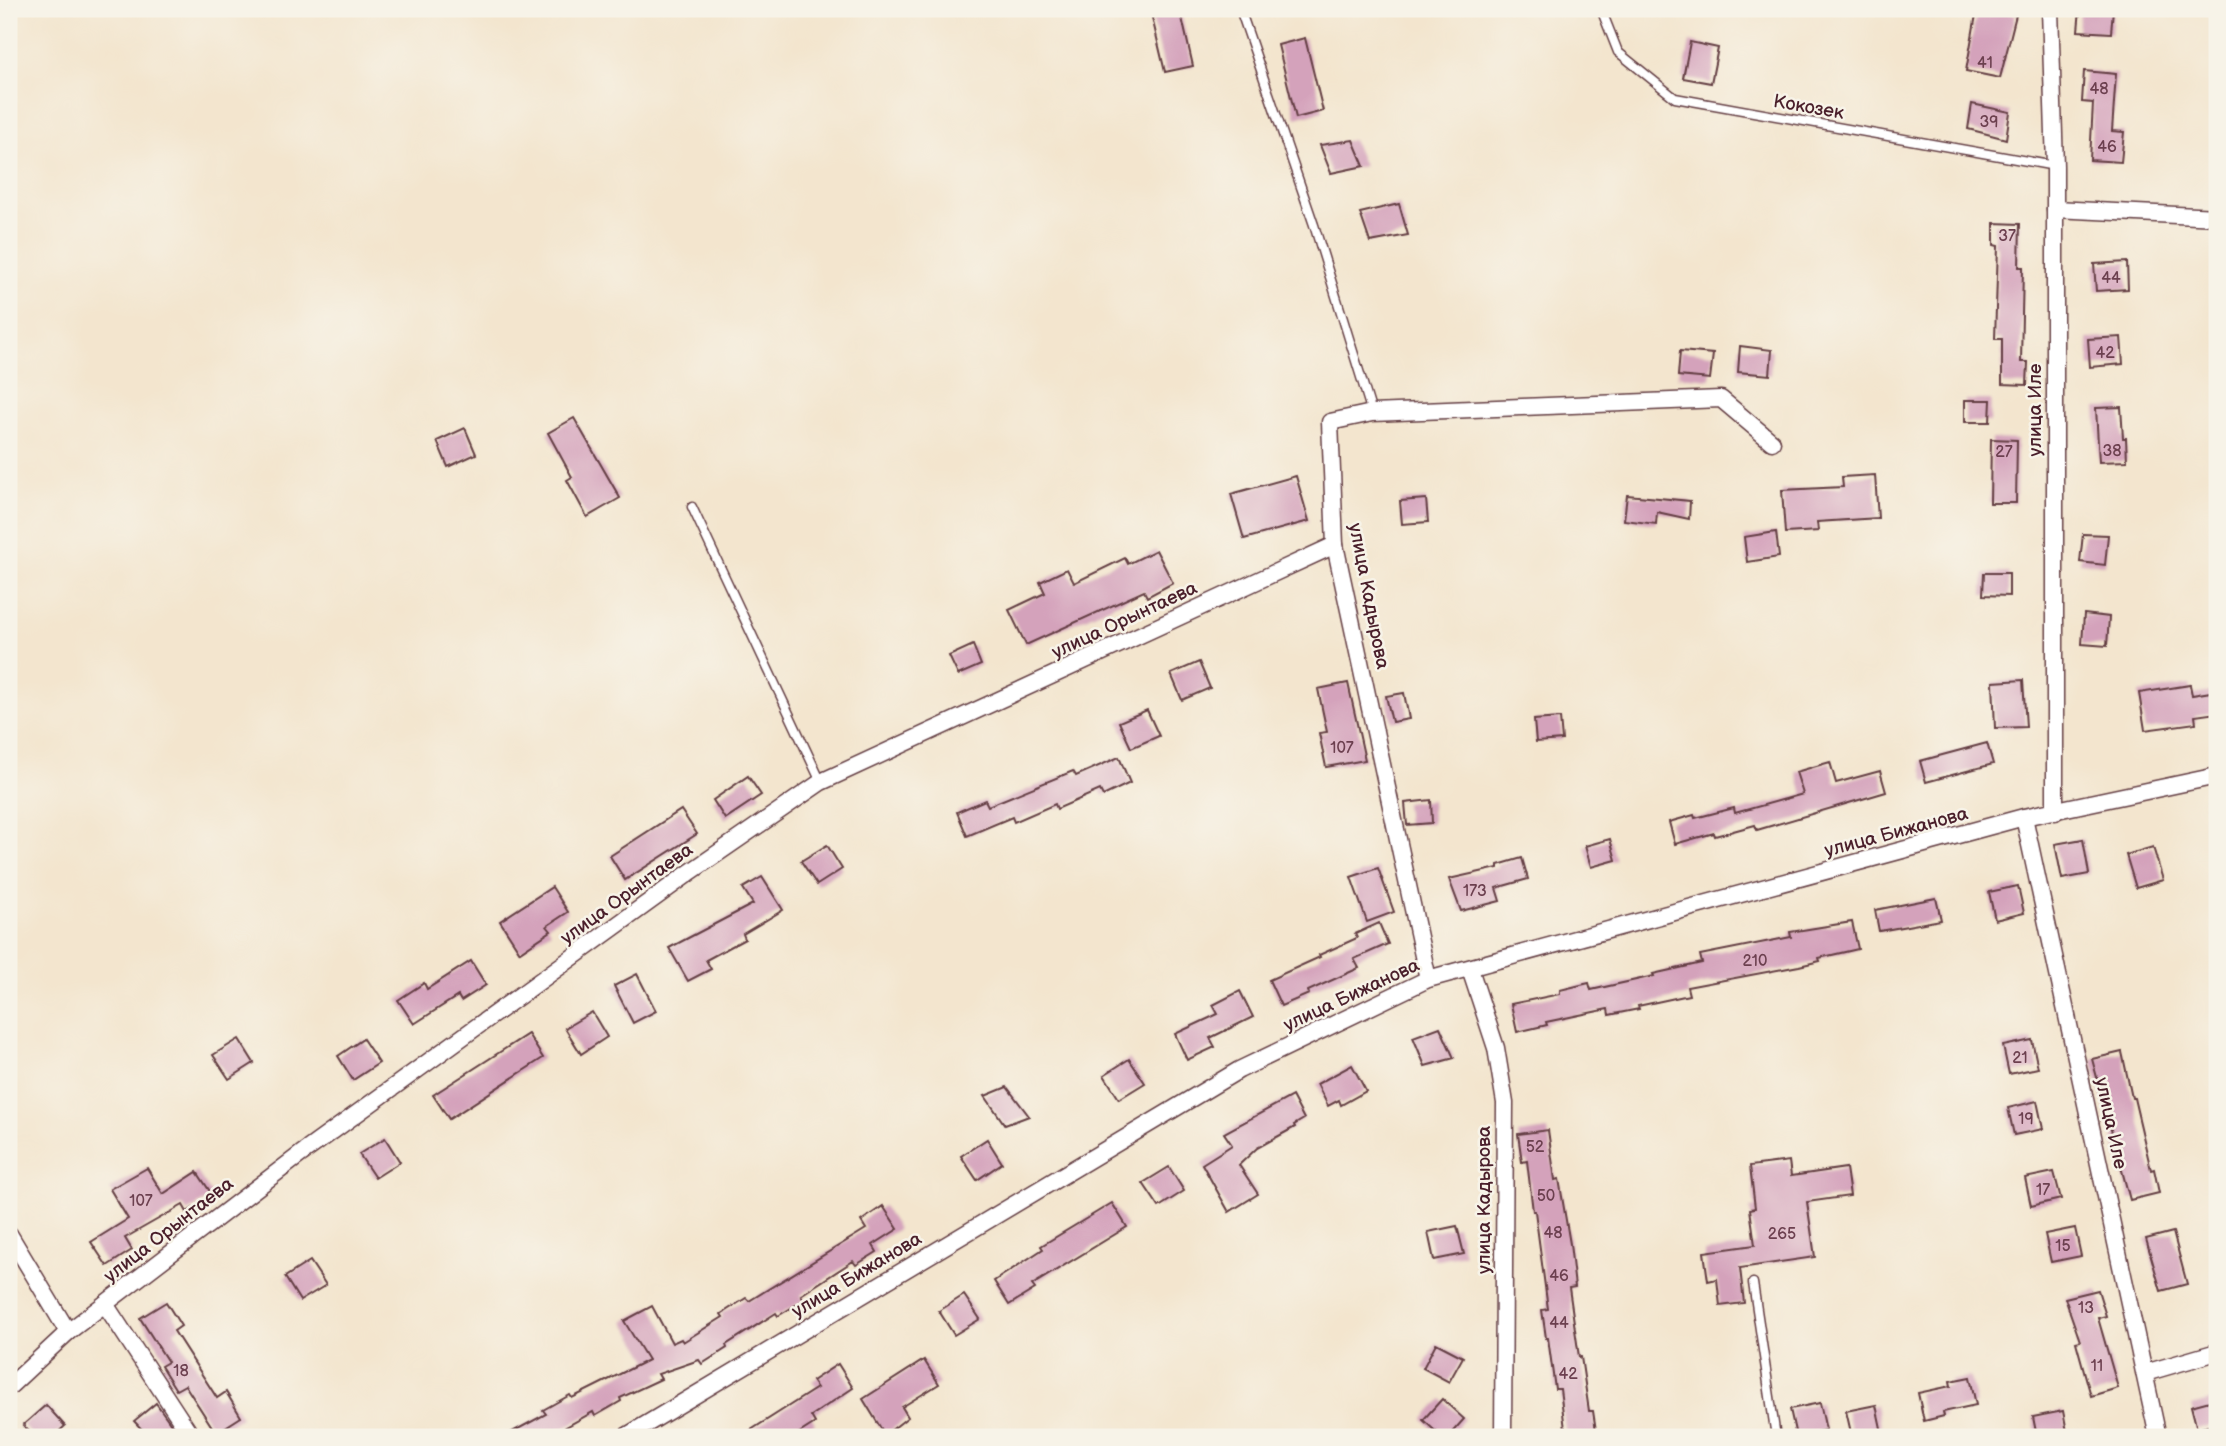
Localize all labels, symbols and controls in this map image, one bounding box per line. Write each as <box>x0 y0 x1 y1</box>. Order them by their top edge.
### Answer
house number: 41 <box>1977 54 1993 73</box>
house number: 48 <box>2089 80 2109 99</box>
street label: Кокозек <box>1772 90 1846 125</box>
house number: 39 <box>1979 113 1999 132</box>
house number: 46 <box>2097 138 2117 157</box>
house number: 37 <box>1998 227 2016 246</box>
house number: 44 <box>2101 269 2121 288</box>
house number: 42 <box>2095 344 2115 363</box>
street label: улица Иле <box>2024 363 2047 457</box>
house number: 38 <box>2102 442 2122 461</box>
house number: 27 <box>1995 443 2013 462</box>
street label: улица Кадырова <box>1343 521 1394 671</box>
street label: улица Орынтаева <box>1048 577 1201 664</box>
house number: 107 <box>1330 739 1354 758</box>
street label: улица Бижанова <box>1822 802 1971 863</box>
street label: улица Орынтаева <box>556 838 698 950</box>
house number: 173 <box>1463 882 1487 901</box>
house number: 210 <box>1743 952 1767 971</box>
street label: улица Бижанова <box>1280 954 1423 1037</box>
house number: 21 <box>2012 1049 2028 1068</box>
street label: улица Иле <box>2090 1075 2132 1172</box>
house number: 19 <box>2018 1110 2034 1129</box>
street label: улица Кадырова <box>1473 1126 1496 1274</box>
house number: 52 <box>1526 1138 1545 1157</box>
street label: улица Орынтаева <box>100 1173 238 1288</box>
house number: 17 <box>2036 1181 2050 1200</box>
house number: 50 <box>1537 1187 1555 1206</box>
house number: 107 <box>129 1192 153 1211</box>
house number: 48 <box>1543 1224 1563 1243</box>
house number: 265 <box>1768 1225 1796 1244</box>
street label: улица Бижанова <box>788 1227 926 1323</box>
house number: 15 <box>2055 1237 2071 1256</box>
house number: 46 <box>1549 1267 1569 1286</box>
house number: 13 <box>2078 1299 2094 1318</box>
house number: 44 <box>1549 1314 1569 1333</box>
house number: 11 <box>2091 1357 2103 1376</box>
house number: 18 <box>173 1362 189 1381</box>
house number: 42 <box>1558 1365 1578 1384</box>

